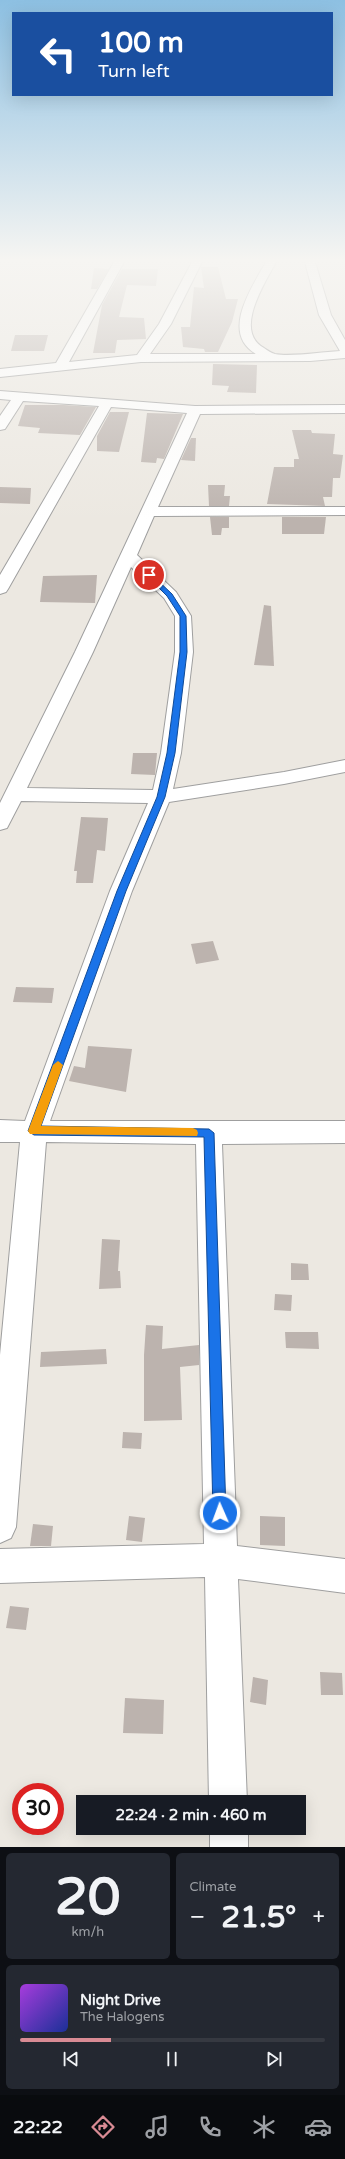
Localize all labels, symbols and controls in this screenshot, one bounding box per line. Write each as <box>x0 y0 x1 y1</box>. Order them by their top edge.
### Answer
text: 100 m <box>98 26 184 60</box>
icon: left <box>32 28 84 80</box>
text: Turn left <box>98 60 170 82</box>
pin <box>132 558 166 592</box>
icon: arrive <box>138 564 160 586</box>
position arrow <box>199 1492 241 1534</box>
speed limit sign: 30 <box>12 1783 64 1835</box>
text: 22:24 · 2 min · 460 m <box>116 1806 266 1824</box>
text: 20 <box>55 1866 120 1929</box>
text: Climate <box>190 1879 236 1895</box>
text: 21.5° <box>221 1899 296 1936</box>
text: − <box>190 1904 205 1930</box>
text: + <box>313 1904 325 1930</box>
text: km/h <box>71 1924 104 1940</box>
text: Night Drive <box>80 1991 161 2009</box>
text: The Halogens <box>80 2009 164 2025</box>
icon: previous <box>60 2048 82 2070</box>
icon: pause <box>161 2048 183 2070</box>
icon: next <box>263 2048 285 2070</box>
icon: directions <box>89 2113 117 2141</box>
icon: music <box>143 2113 171 2141</box>
icon: phone <box>196 2113 224 2141</box>
icon: climate <box>250 2113 278 2141</box>
icon: car <box>304 2113 332 2141</box>
text: 22:22 <box>13 2116 63 2138</box>

